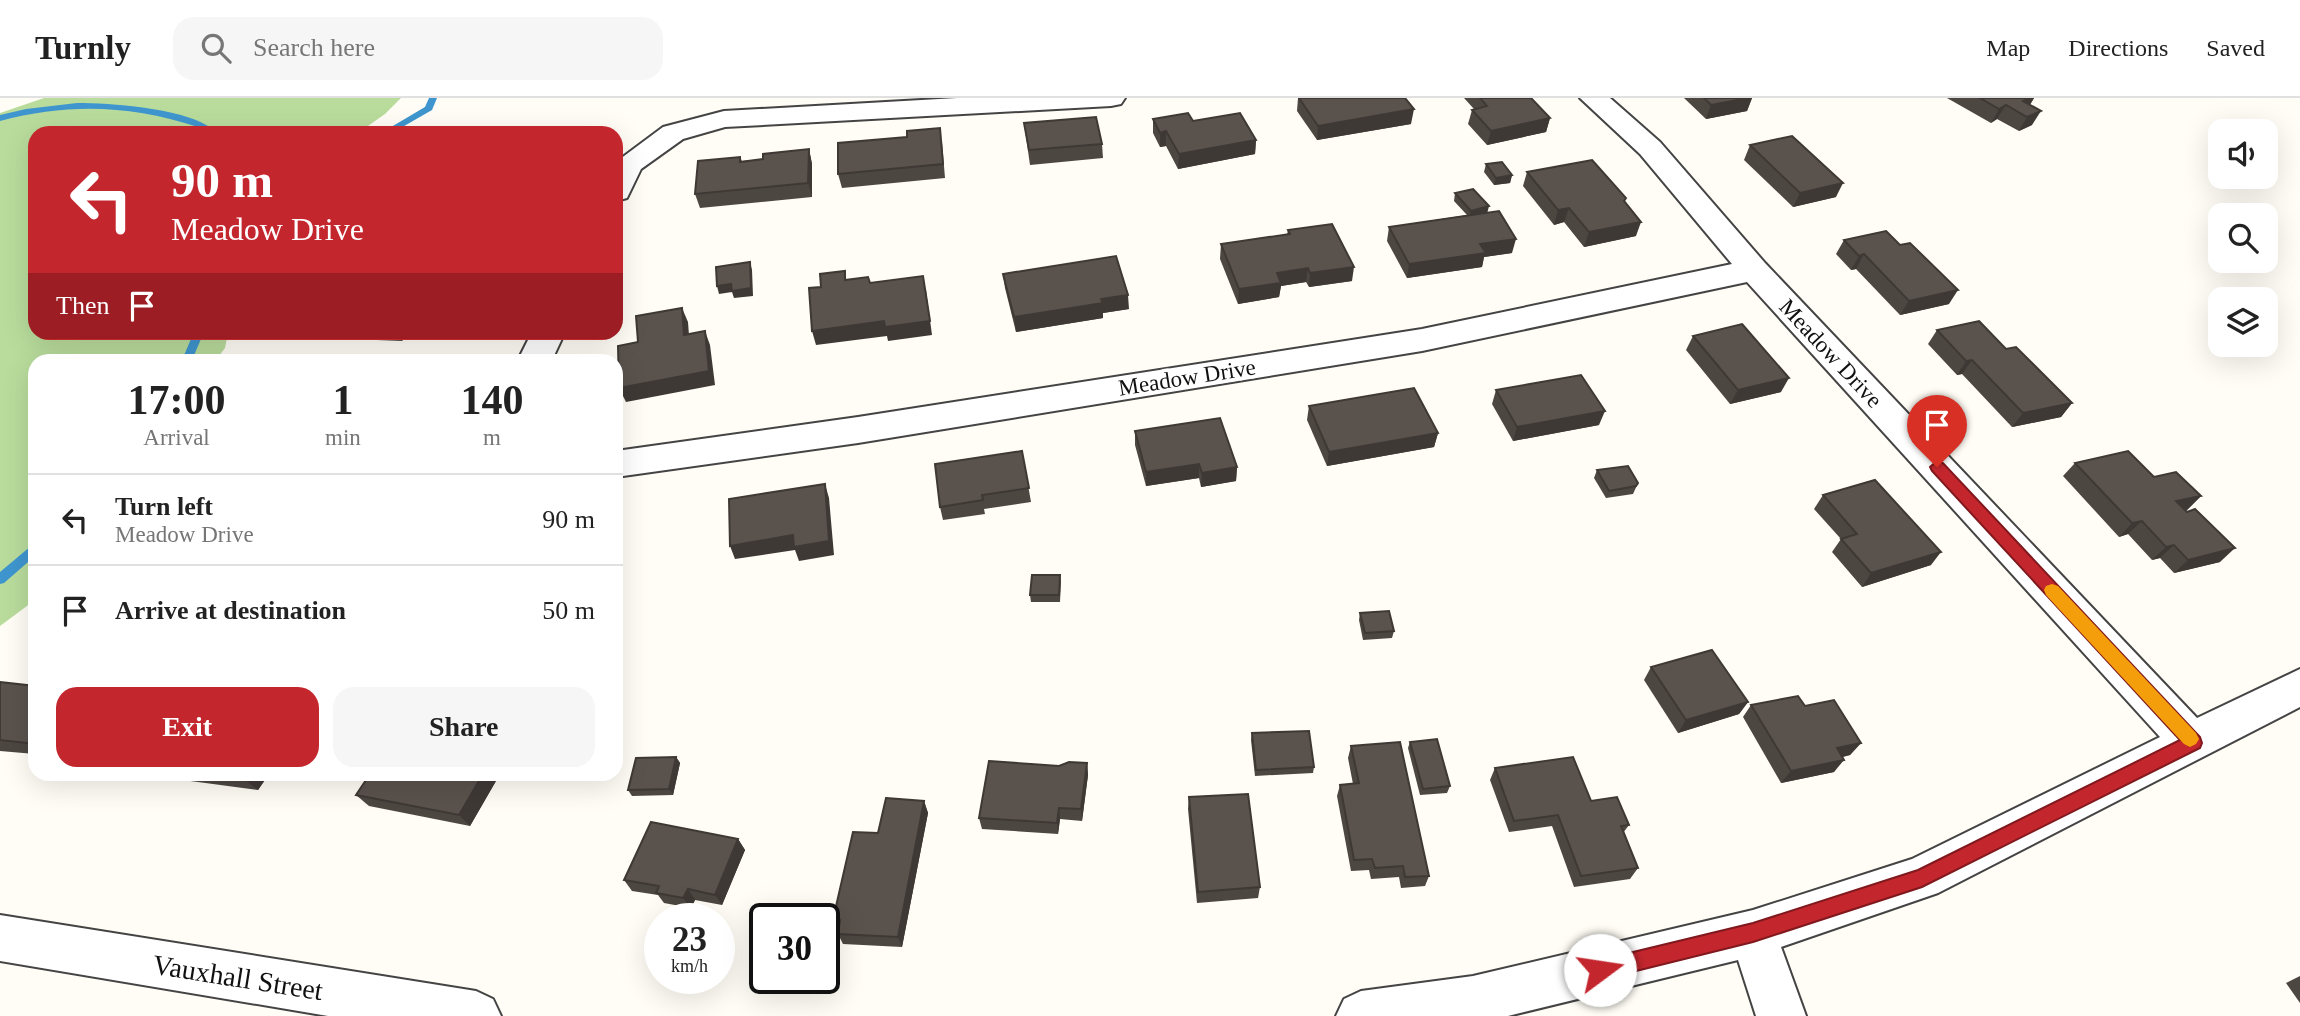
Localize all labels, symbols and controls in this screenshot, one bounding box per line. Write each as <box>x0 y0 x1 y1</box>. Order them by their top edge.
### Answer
search box <box>173 17 663 80</box>
icon: search <box>197 29 235 67</box>
text: Turnly <box>35 30 131 66</box>
text: Search here <box>253 33 375 62</box>
text: Map <box>1986 35 2030 61</box>
text: Directions <box>2068 35 2168 61</box>
text: Saved <box>2206 35 2265 61</box>
map controls <box>2208 119 2278 357</box>
button: sound <box>2208 119 2278 189</box>
text: 90 m <box>171 153 273 208</box>
icon: left <box>56 154 147 245</box>
button: search <box>2208 203 2278 273</box>
text: Meadow Drive <box>171 211 364 247</box>
icon: arrive <box>123 287 161 325</box>
button: layers <box>2208 287 2278 357</box>
text: Then <box>56 291 109 320</box>
street label: Meadow Drive <box>1774 294 1887 413</box>
street label: Meadow Drive <box>1117 354 1257 401</box>
text: 17:00 <box>128 377 226 423</box>
text: 1 <box>332 377 353 423</box>
text: 140 <box>460 377 523 423</box>
pin <box>1907 395 1967 467</box>
icon: arrive <box>1918 406 1956 444</box>
text: Arrival <box>143 425 210 450</box>
text: min <box>325 425 361 450</box>
text: m <box>483 425 501 450</box>
text: Turn left <box>115 492 213 521</box>
icon: left <box>56 501 94 539</box>
text: 90 m <box>542 505 595 534</box>
text: Meadow Drive <box>115 522 254 547</box>
icon: arrive <box>56 592 94 630</box>
text: Arrive at destination <box>115 596 346 625</box>
text: 50 m <box>542 596 595 625</box>
button: Exit <box>56 687 319 767</box>
button: Share <box>333 687 595 767</box>
speed limit sign: 30 <box>749 903 840 994</box>
text: 23 <box>672 920 707 959</box>
position arrow <box>1563 933 1637 1007</box>
street label: Vauxhall Street <box>151 949 325 1006</box>
text: km/h <box>671 956 708 976</box>

